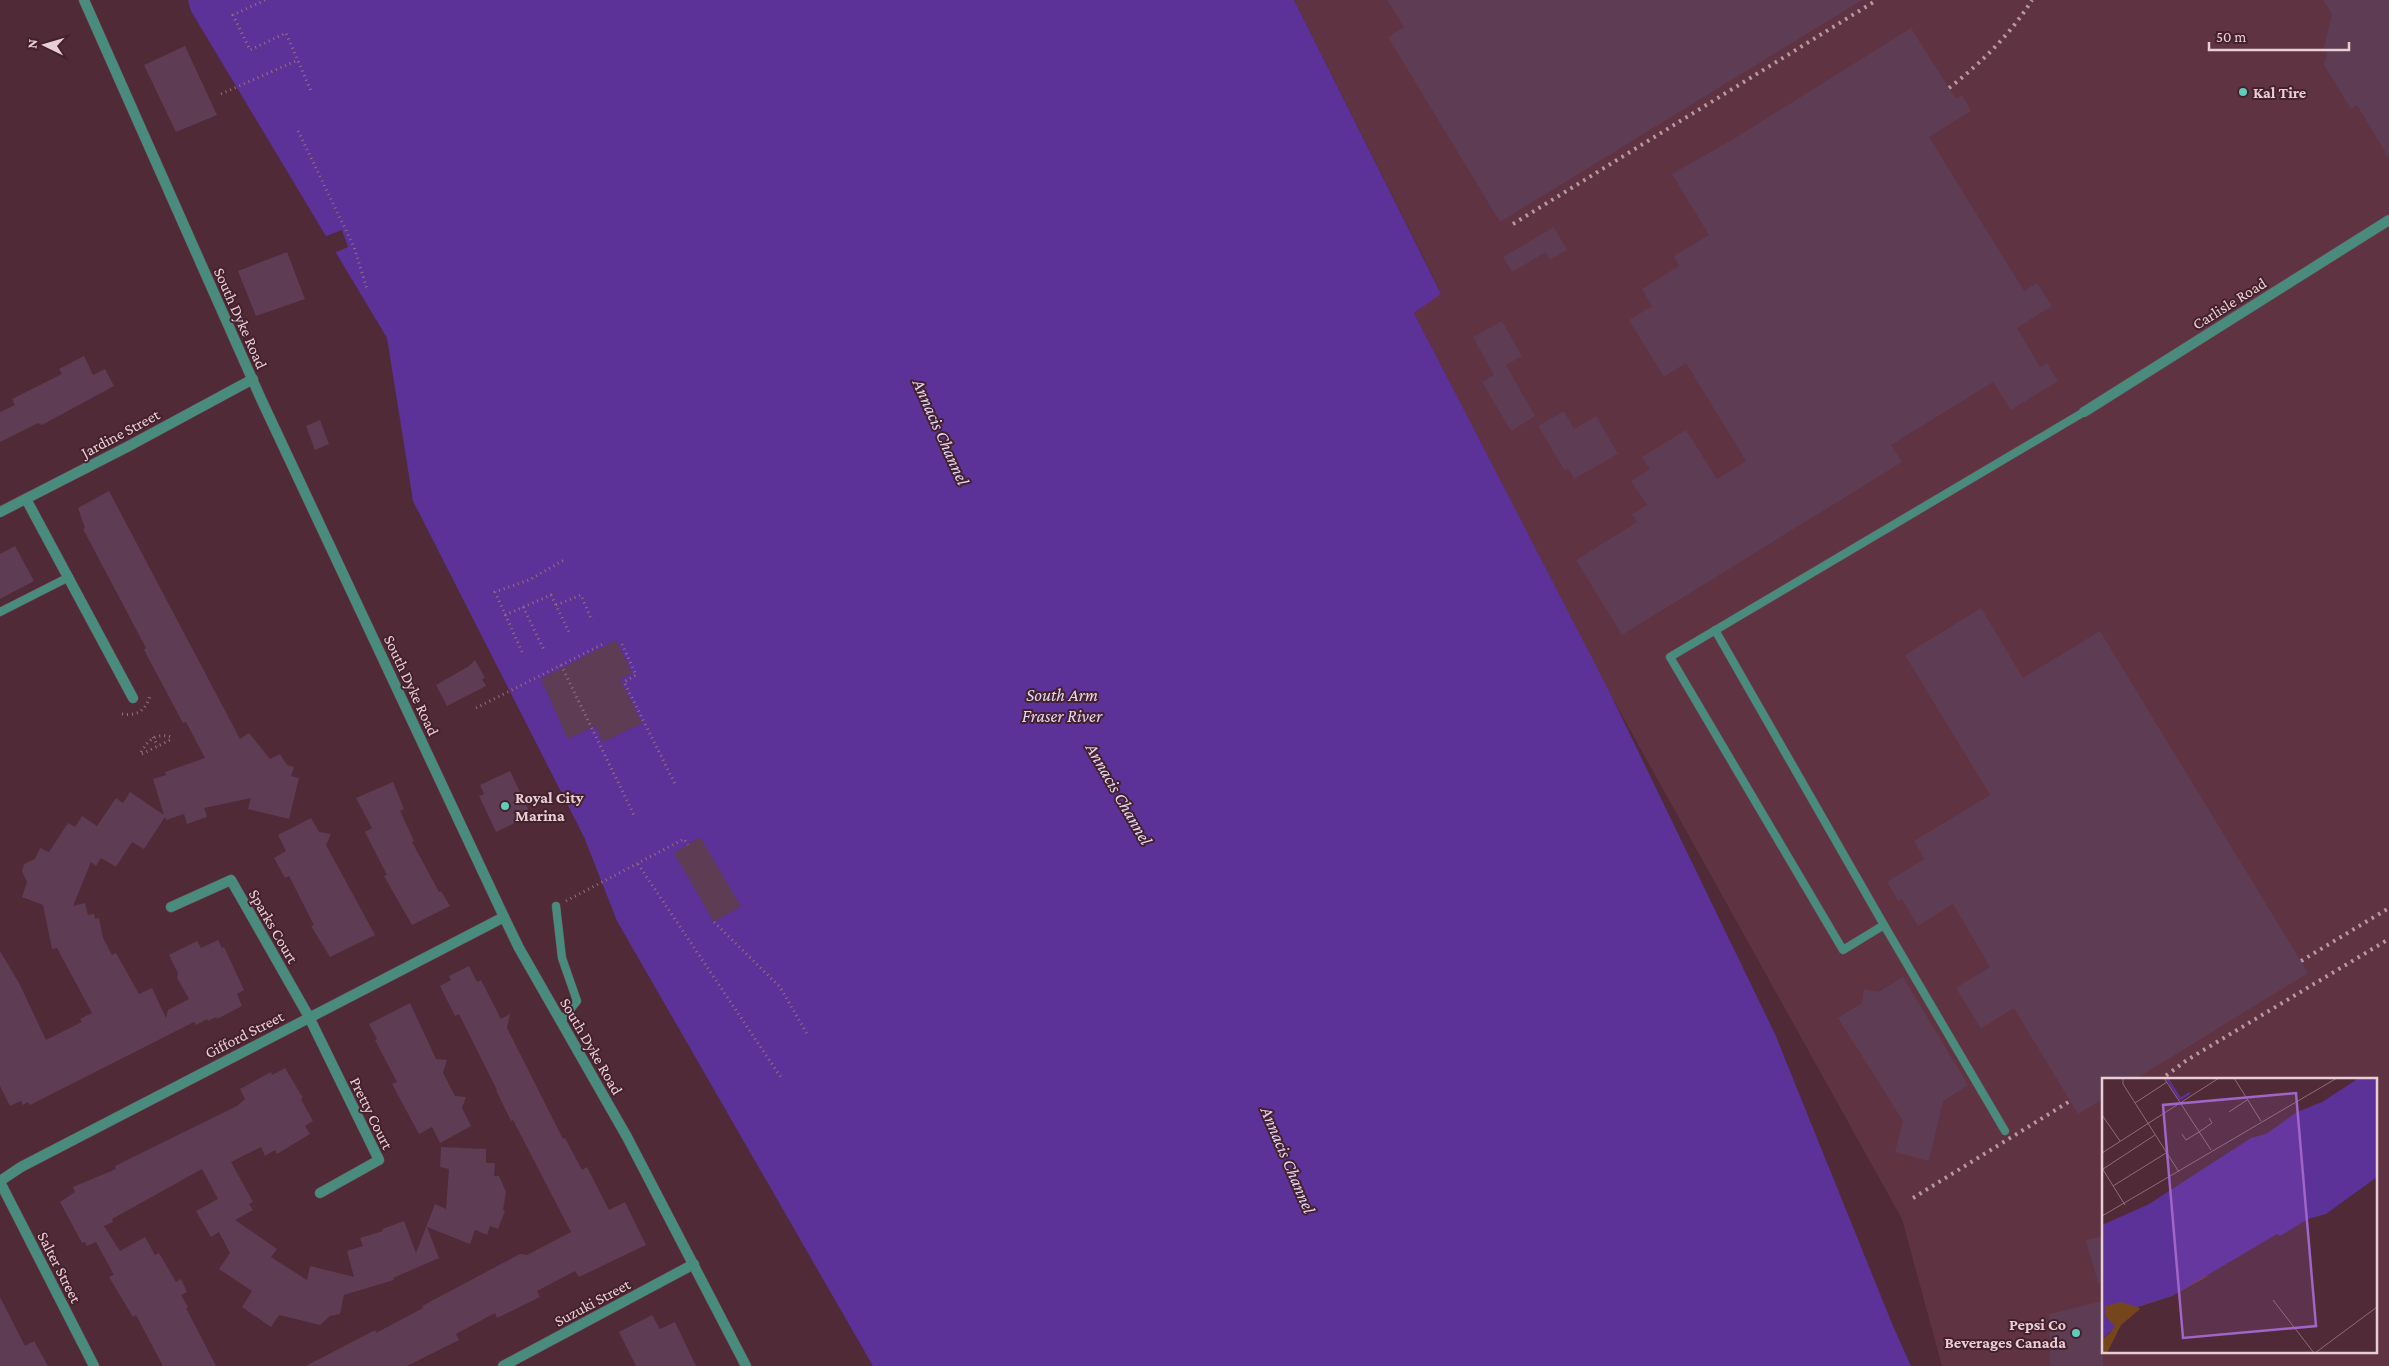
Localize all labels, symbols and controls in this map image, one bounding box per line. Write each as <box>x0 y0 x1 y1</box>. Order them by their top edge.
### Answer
north arrow <box>20 20 70 70</box>
scale bar <box>2209 20 2349 52</box>
text: 50 m <box>2216 29 2246 45</box>
text: N <box>24 38 40 49</box>
place label: Kal Tire <box>2253 84 2307 101</box>
marker: Kal Tire <box>2237 86 2249 98</box>
street label: South Dyke Road <box>210 265 271 372</box>
street label: Carlisle Road <box>2189 274 2270 333</box>
water label: Annacis Channel <box>908 375 974 489</box>
street label: Jardine Street <box>76 405 163 463</box>
street label: South Dyke Road <box>380 632 442 739</box>
water label: South Arm Fraser River <box>1022 685 1103 726</box>
water label: Annacis Channel <box>1081 739 1157 849</box>
place label: Royal City Marina <box>515 789 584 824</box>
marker: Royal City Marina <box>499 800 511 812</box>
street label: Sparks Court <box>245 886 302 967</box>
street label: South Dyke Road <box>556 995 626 1099</box>
street label: Gifford Street <box>202 1007 287 1062</box>
street label: Pretty Court <box>346 1074 397 1153</box>
inset map <box>2102 1078 2376 1354</box>
water label: Annacis Channel <box>1256 1103 1320 1217</box>
street label: Salter Street <box>34 1229 85 1306</box>
street label: Suzuki Street <box>551 1275 634 1330</box>
place label: Pepsi Co Beverages Canada <box>1944 1316 2066 1351</box>
marker: Pepsi Co Beverages Canada <box>2070 1327 2082 1339</box>

